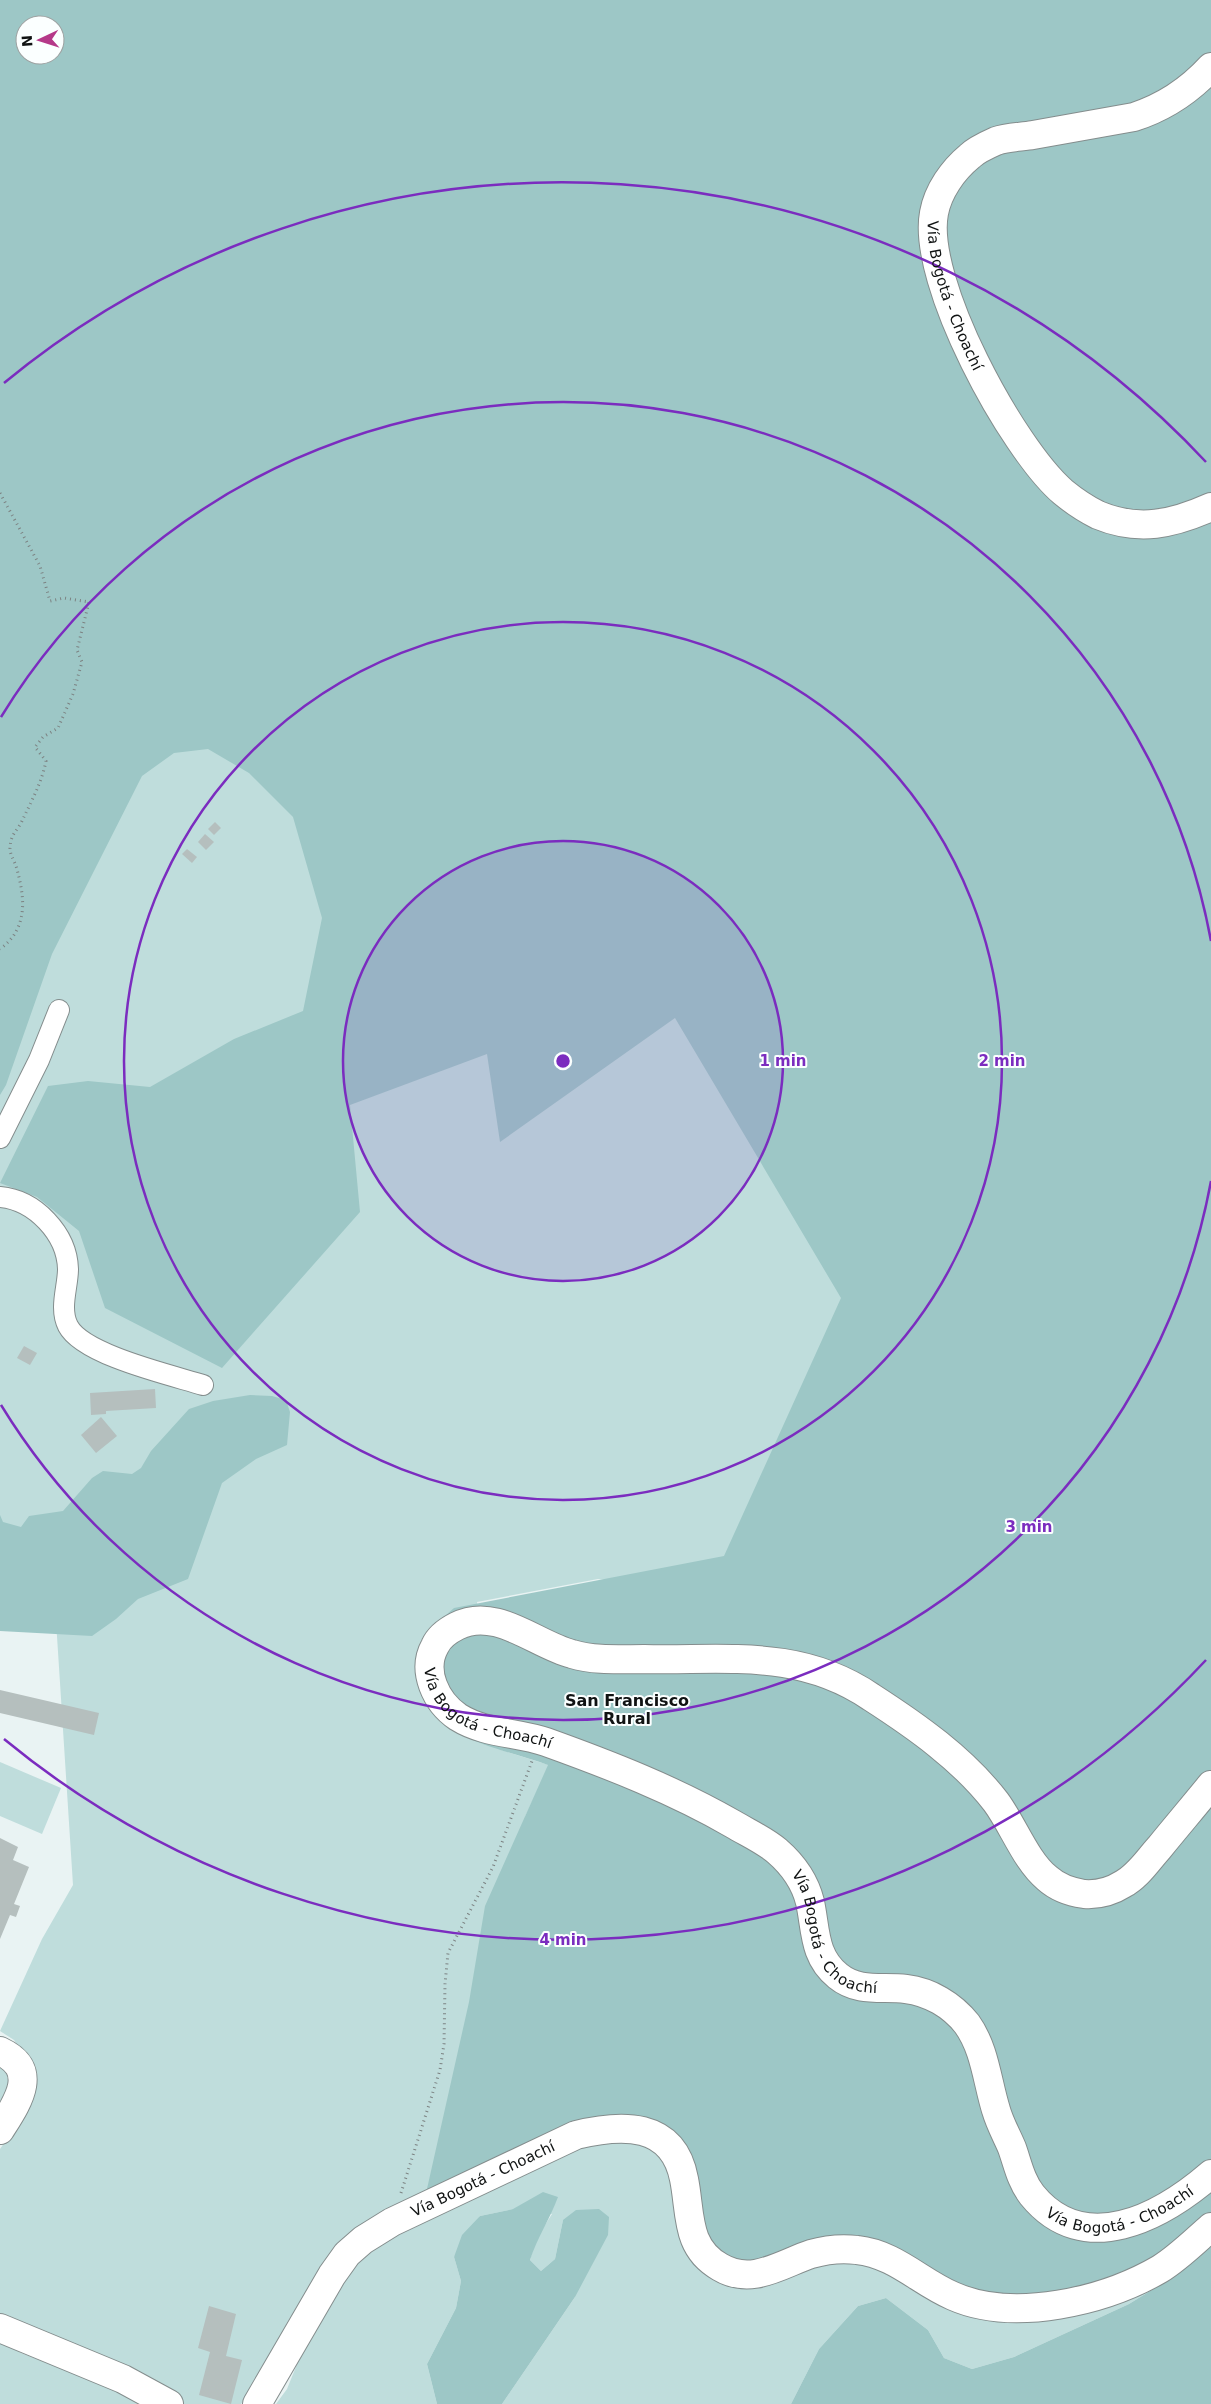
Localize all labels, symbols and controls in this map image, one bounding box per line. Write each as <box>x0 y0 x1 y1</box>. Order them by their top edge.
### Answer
north arrow <box>15 15 65 65</box>
text: N <box>19 35 35 47</box>
street label: Vía Bogotá - Choachí <box>924 220 987 374</box>
centre of rings <box>554 1052 572 1070</box>
text: 1 min <box>759 1052 807 1070</box>
text: 2 min <box>978 1052 1026 1070</box>
text: 3 min <box>1005 1518 1053 1536</box>
street label: Vía Bogotá - Choachí <box>420 1666 555 1753</box>
district label: San Francisco Rural <box>565 1691 689 1728</box>
street label: Vía Bogotá - Choachí <box>788 1867 878 1997</box>
text: 4 min <box>539 1931 587 1949</box>
street label: Vía Bogotá - Choachí <box>408 2137 559 2221</box>
street label: Vía Bogotá - Choachí <box>1043 2182 1198 2237</box>

